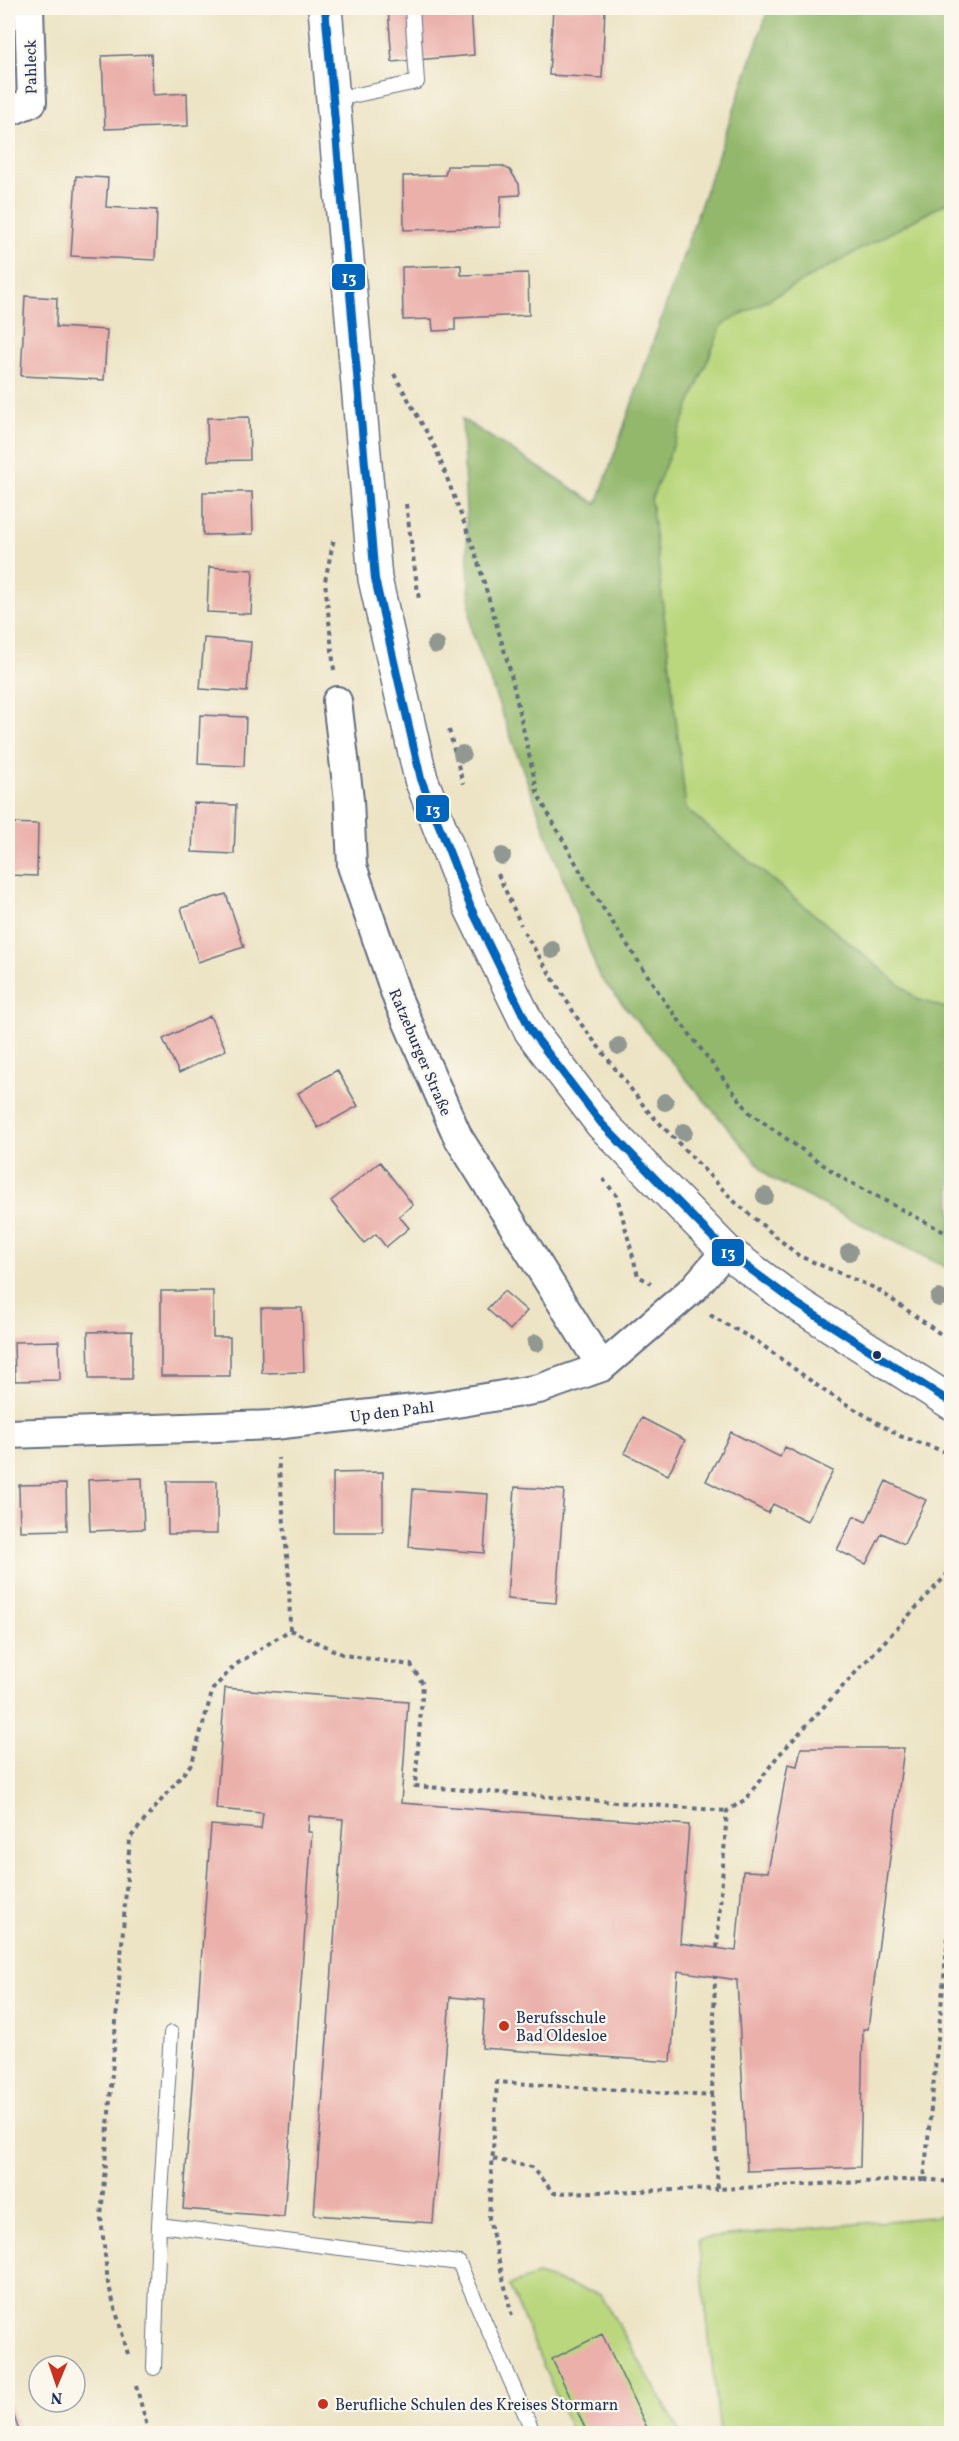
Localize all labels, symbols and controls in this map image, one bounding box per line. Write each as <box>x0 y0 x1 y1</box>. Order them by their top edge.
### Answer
street label: Pahleck <box>21 39 43 94</box>
line badge: 13 <box>331 263 366 291</box>
text: 13 <box>342 268 356 290</box>
line badge: 13 <box>415 794 450 823</box>
text: 13 <box>426 800 440 822</box>
street label: Ratzeburger Straße <box>382 986 456 1120</box>
line badge: 13 <box>711 1238 745 1267</box>
text: 13 <box>721 1243 735 1265</box>
unlabelled marker <box>871 1349 883 1361</box>
street label: Up den Pahl <box>349 1397 436 1429</box>
place label: Berufsschule Bad Oldesloe <box>516 2008 607 2048</box>
marker: Berufsschule Bad Oldesloe <box>497 2019 511 2033</box>
north arrow <box>27 2354 87 2414</box>
text: N <box>50 2386 63 2408</box>
place label: Berufliche Schulen des Kreises Stormarn <box>335 2395 618 2417</box>
marker: Berufliche Schulen des Kreises Stormarn <box>316 2397 330 2411</box>

